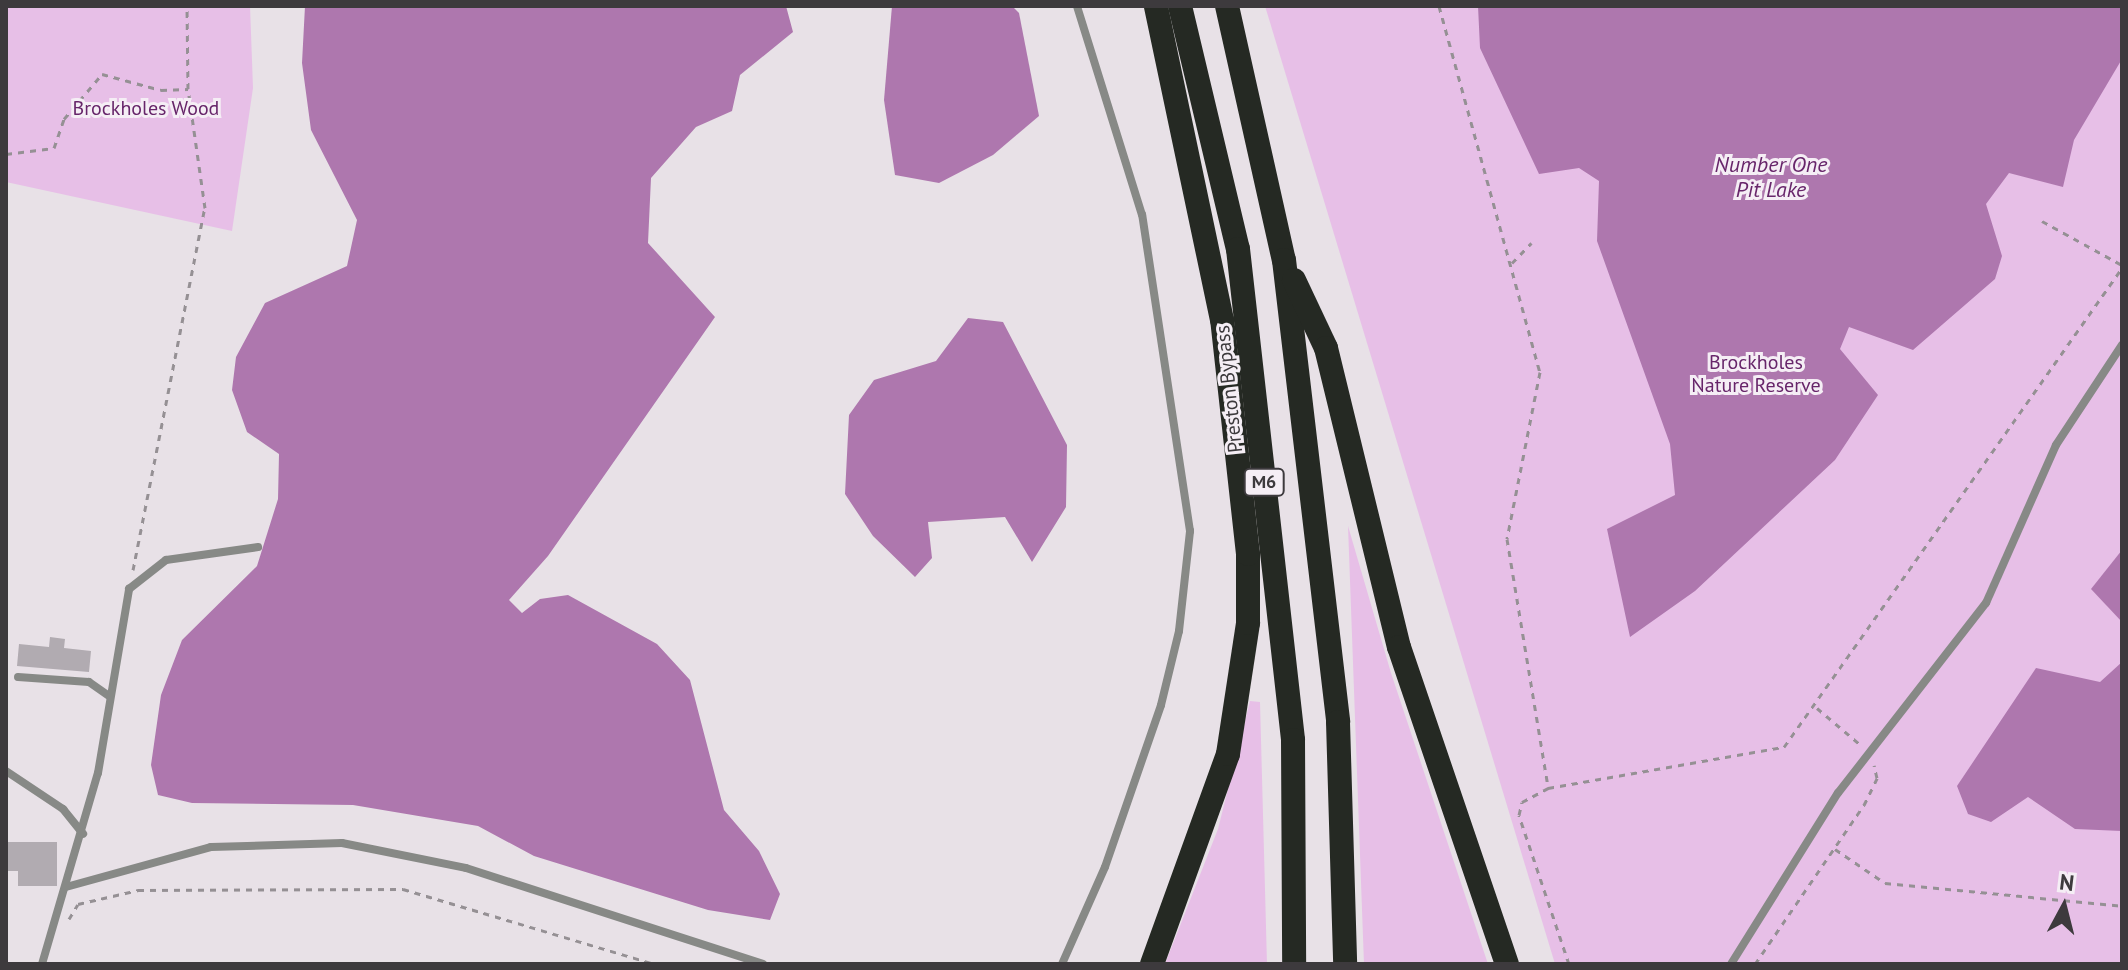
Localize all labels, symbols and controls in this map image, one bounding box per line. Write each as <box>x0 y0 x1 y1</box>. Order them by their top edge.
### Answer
park label: Brockholes Wood <box>72 96 220 120</box>
water label: Number One Pit Lake <box>1715 151 1827 202</box>
street label: Preston Bypass <box>1210 324 1248 454</box>
park label: Brockholes Nature Reserve <box>1691 350 1821 397</box>
road number: M6 <box>1242 468 1286 496</box>
north arrow <box>2024 866 2104 946</box>
text: N <box>2058 867 2076 897</box>

